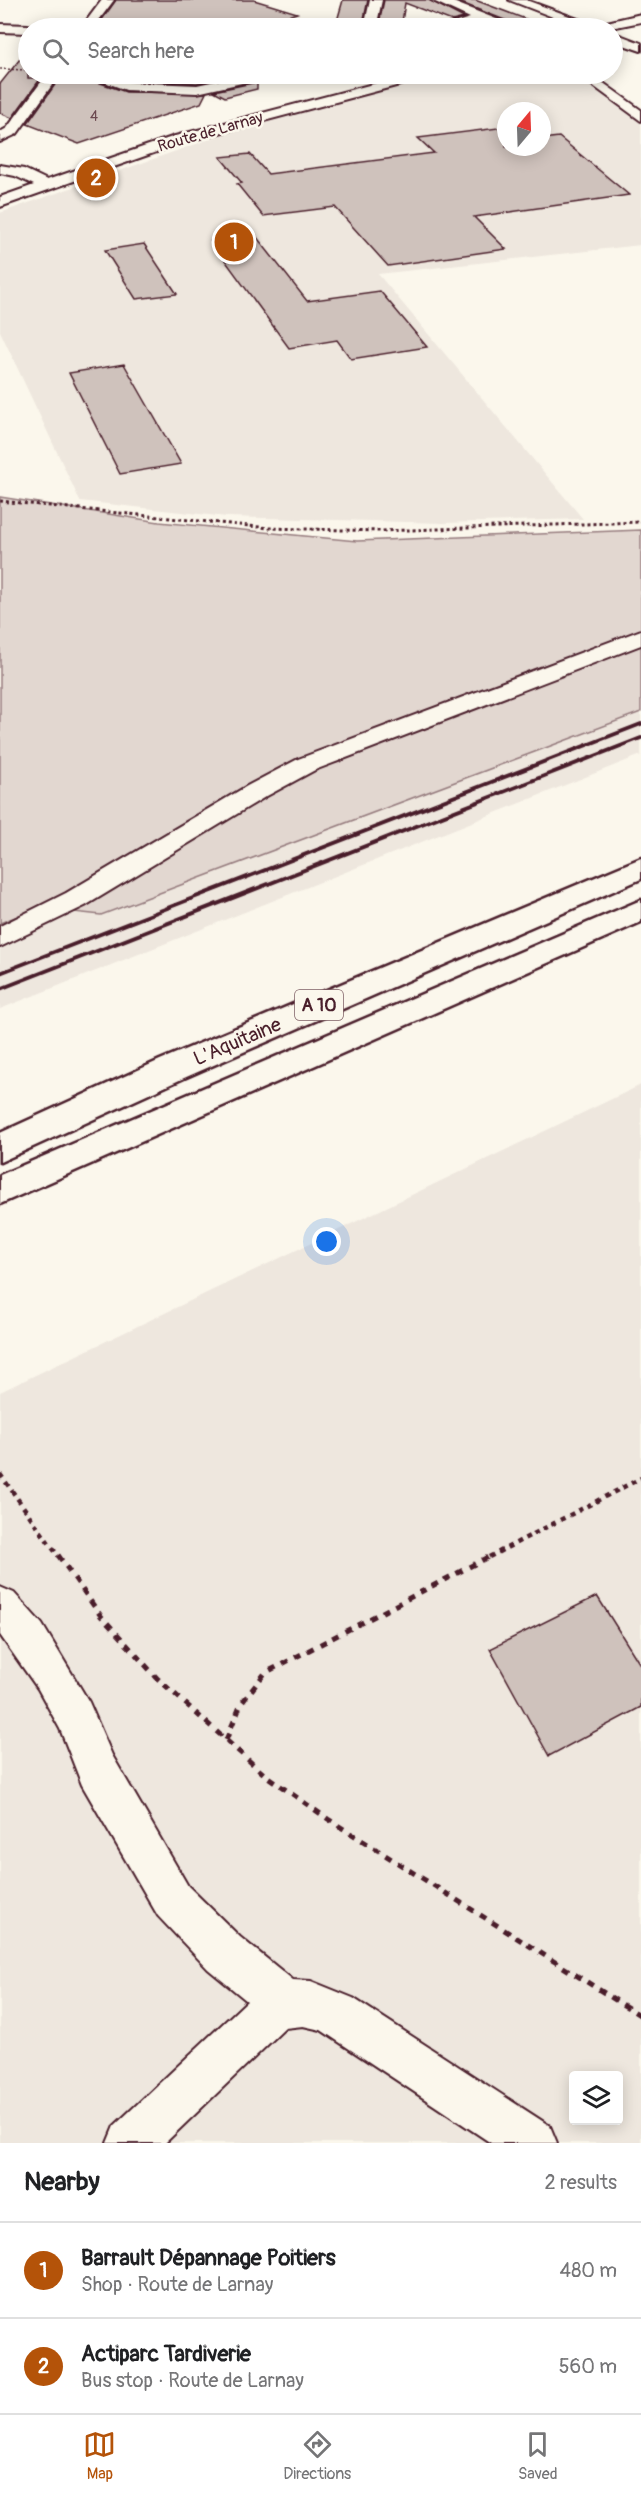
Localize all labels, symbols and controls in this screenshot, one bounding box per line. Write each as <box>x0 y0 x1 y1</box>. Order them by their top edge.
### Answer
search box <box>18 18 623 84</box>
icon: search <box>39 35 72 68</box>
text: Search here <box>87 37 194 65</box>
north arrow <box>497 102 551 156</box>
street label: Route de Larnay <box>155 107 265 157</box>
house number: 4 <box>90 108 98 125</box>
pin: 2 <box>76 156 116 201</box>
pin: 1 <box>214 220 254 264</box>
road number: A 10 <box>295 990 343 1020</box>
street label: L'Aquitaine <box>189 1012 285 1071</box>
your location <box>312 1227 341 1256</box>
map controls <box>569 2071 623 2125</box>
button: layers <box>569 2071 623 2125</box>
text: Nearby <box>24 2166 100 2198</box>
text: 2 results <box>545 2170 617 2195</box>
text: Barrault Dépannage Poitiers <box>81 2244 336 2272</box>
text: 1 <box>40 2258 47 2283</box>
text: 480 m <box>560 2258 617 2283</box>
text: Shop · Route de Larnay <box>81 2272 273 2297</box>
text: Actiparc Tardiverie <box>81 2340 251 2368</box>
text: 2 <box>38 2354 49 2379</box>
text: 560 m <box>559 2354 617 2379</box>
text: Bus stop · Route de Larnay <box>81 2368 304 2393</box>
tab: Map <box>83 2428 116 2484</box>
tab: Directions <box>283 2428 351 2484</box>
tab: Saved <box>518 2428 558 2484</box>

